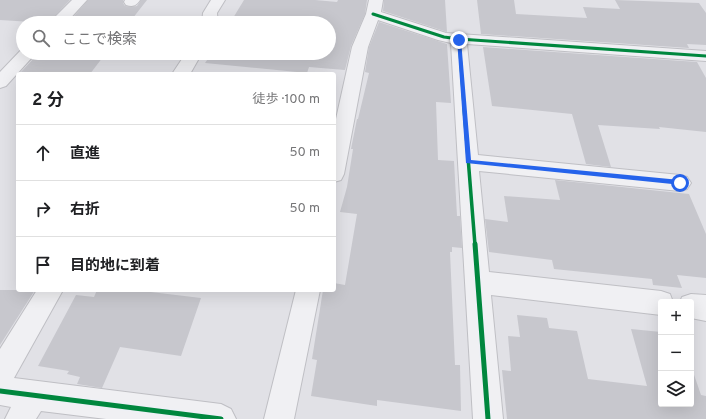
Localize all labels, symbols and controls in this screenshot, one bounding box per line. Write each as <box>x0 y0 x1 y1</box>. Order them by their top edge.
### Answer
search box <box>16 16 336 60</box>
icon: search <box>30 27 52 49</box>
text: ここで検索 <box>62 31 137 50</box>
route end <box>450 31 468 49</box>
text: 2 分 <box>32 90 64 112</box>
text: 徒歩 · 100 m <box>252 92 320 108</box>
icon: ahead <box>32 142 54 164</box>
text: 直進 <box>70 145 100 164</box>
text: 50 m <box>290 145 320 161</box>
route start <box>671 174 689 192</box>
icon: right <box>32 198 54 220</box>
text: 右折 <box>70 201 100 220</box>
text: 50 m <box>290 201 320 217</box>
icon: arrive <box>32 254 54 276</box>
text: 目的地に到着 <box>70 257 160 276</box>
map controls <box>658 299 694 407</box>
button: + <box>658 299 694 335</box>
button: − <box>658 335 694 371</box>
button: layers <box>658 371 694 407</box>

